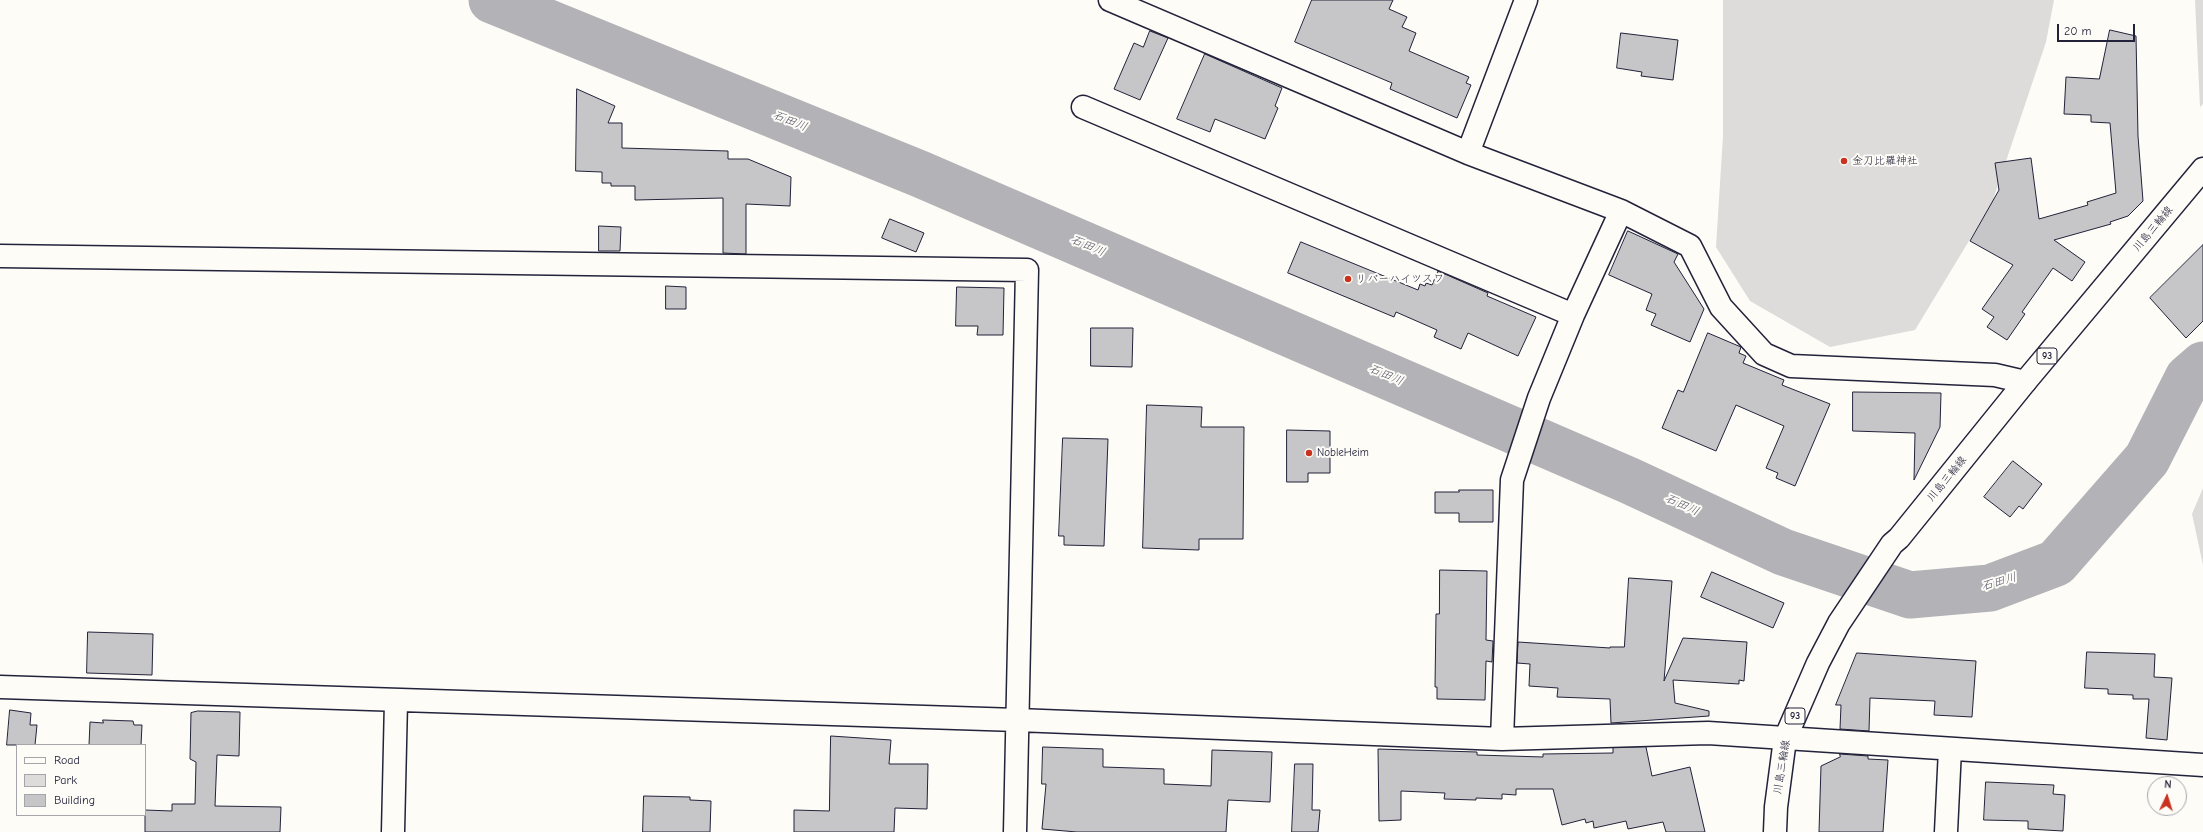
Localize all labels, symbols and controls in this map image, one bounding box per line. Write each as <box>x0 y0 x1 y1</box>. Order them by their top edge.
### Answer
scale bar <box>2059 16 2137 42</box>
text: 20 m <box>2064 24 2092 38</box>
water label: 石田川 <box>771 108 809 134</box>
place label: 金刀比羅神社 <box>1852 154 1918 168</box>
marker: 金刀比羅神社 <box>1839 156 1849 166</box>
street label: 川島三輪線 <box>2130 204 2176 254</box>
water label: 石田川 <box>1069 232 1107 260</box>
place label: リバーハイツスワ <box>1356 272 1444 286</box>
marker: リバーハイツスワ <box>1343 274 1353 284</box>
road number: 93 <box>2037 348 2057 364</box>
water label: 石田川 <box>1367 361 1405 389</box>
place label: NobleHeim <box>1317 446 1369 460</box>
marker: NobleHeim <box>1304 448 1314 458</box>
street label: 川島三輪線 <box>1925 453 1969 505</box>
water label: 石田川 <box>1663 491 1701 519</box>
water label: 石田川 <box>1980 570 2018 594</box>
road number: 93 <box>1785 708 1805 724</box>
street label: 川島三輪線 <box>1771 739 1793 795</box>
legend <box>16 744 146 816</box>
text: Road <box>54 753 80 767</box>
text: Park <box>54 773 77 787</box>
north arrow <box>2147 776 2187 816</box>
text: N <box>2164 778 2172 791</box>
text: Building <box>54 793 95 807</box>

